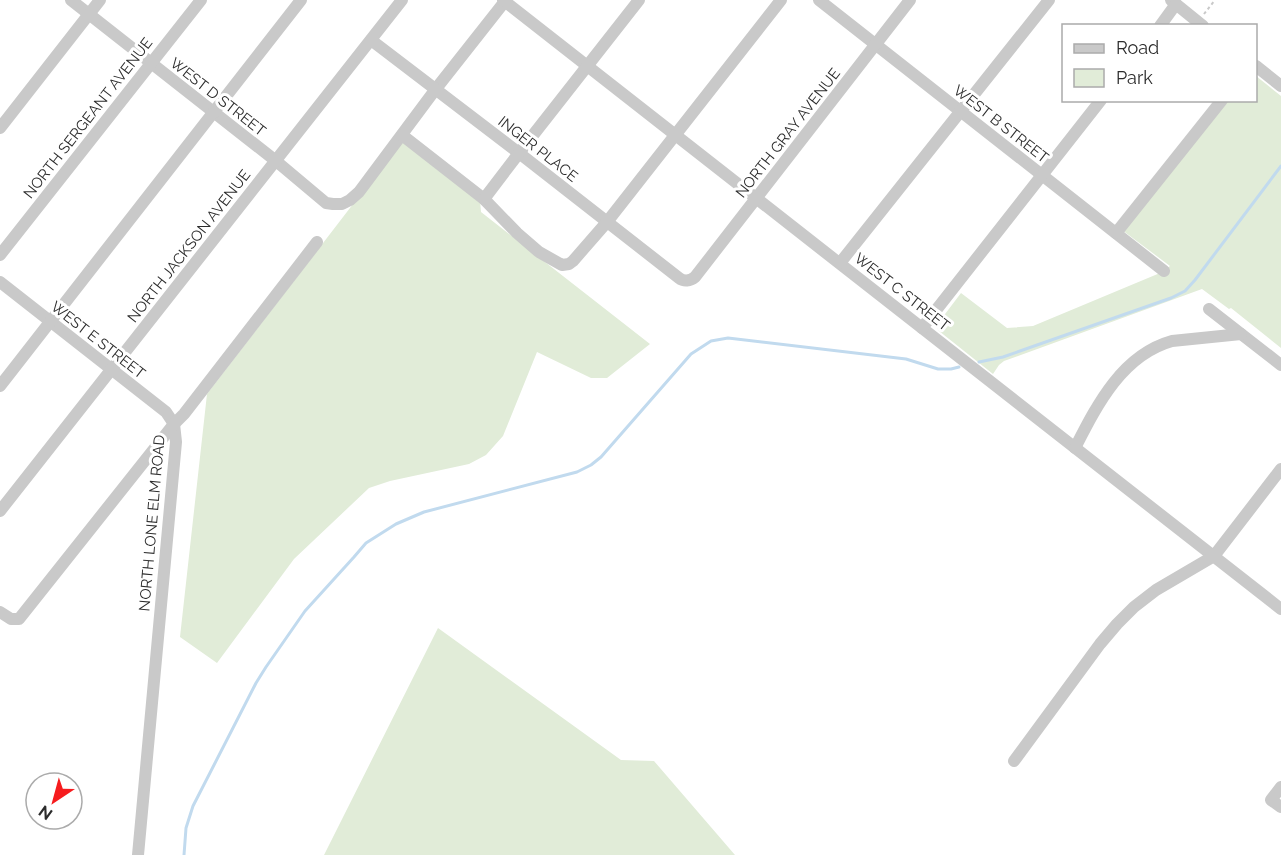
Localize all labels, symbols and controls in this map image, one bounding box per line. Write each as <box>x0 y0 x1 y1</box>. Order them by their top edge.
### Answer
legend <box>1062 24 1257 102</box>
street label: NORTH SERGEANT AVENUE <box>20 34 156 202</box>
text: Road <box>1116 37 1159 58</box>
street label: WEST D STREET <box>167 54 269 140</box>
street label: NORTH GRAY AVENUE <box>732 65 844 201</box>
text: Park <box>1116 67 1153 88</box>
street label: WEST B STREET <box>950 81 1052 167</box>
street label: INGER PLACE <box>495 112 581 186</box>
street label: NORTH JACKSON AVENUE <box>124 166 254 326</box>
street label: WEST C STREET <box>851 249 953 335</box>
street label: WEST E STREET <box>47 298 149 382</box>
street label: NORTH LONE ELM ROAD <box>135 434 169 612</box>
north arrow <box>24 771 84 831</box>
text: N <box>35 801 56 824</box>

